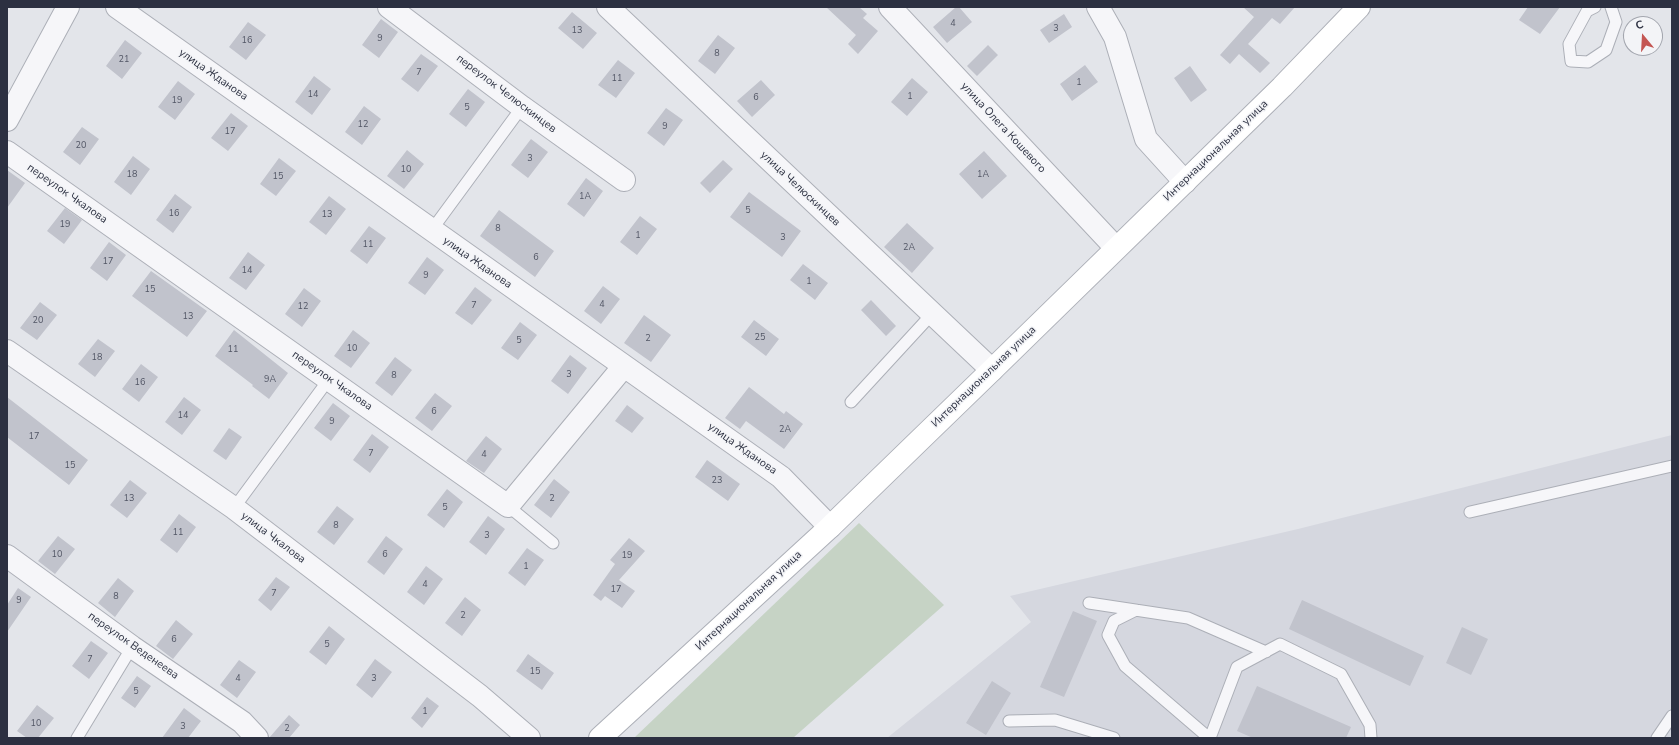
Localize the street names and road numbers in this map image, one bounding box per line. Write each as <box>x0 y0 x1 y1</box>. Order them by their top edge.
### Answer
street label: улица Жданова <box>176 46 250 104</box>
street label: переулок Челюскинцев <box>453 52 559 136</box>
street label: улица Олега Кошевого <box>958 80 1048 176</box>
street label: Интернациональная улица <box>1161 98 1271 204</box>
street label: улица Челюскинцев <box>757 149 843 229</box>
street label: переулок Чкалова <box>24 161 110 227</box>
street label: улица Жданова <box>440 234 514 292</box>
street label: Интернациональная улица <box>929 324 1039 430</box>
street label: переулок Чкалова <box>289 348 375 414</box>
street label: улица Жданова <box>705 420 779 478</box>
street label: улица Чкалова <box>238 510 308 566</box>
street label: Интернациональная улица <box>693 548 805 654</box>
street label: переулок Веденеева <box>85 610 181 682</box>

